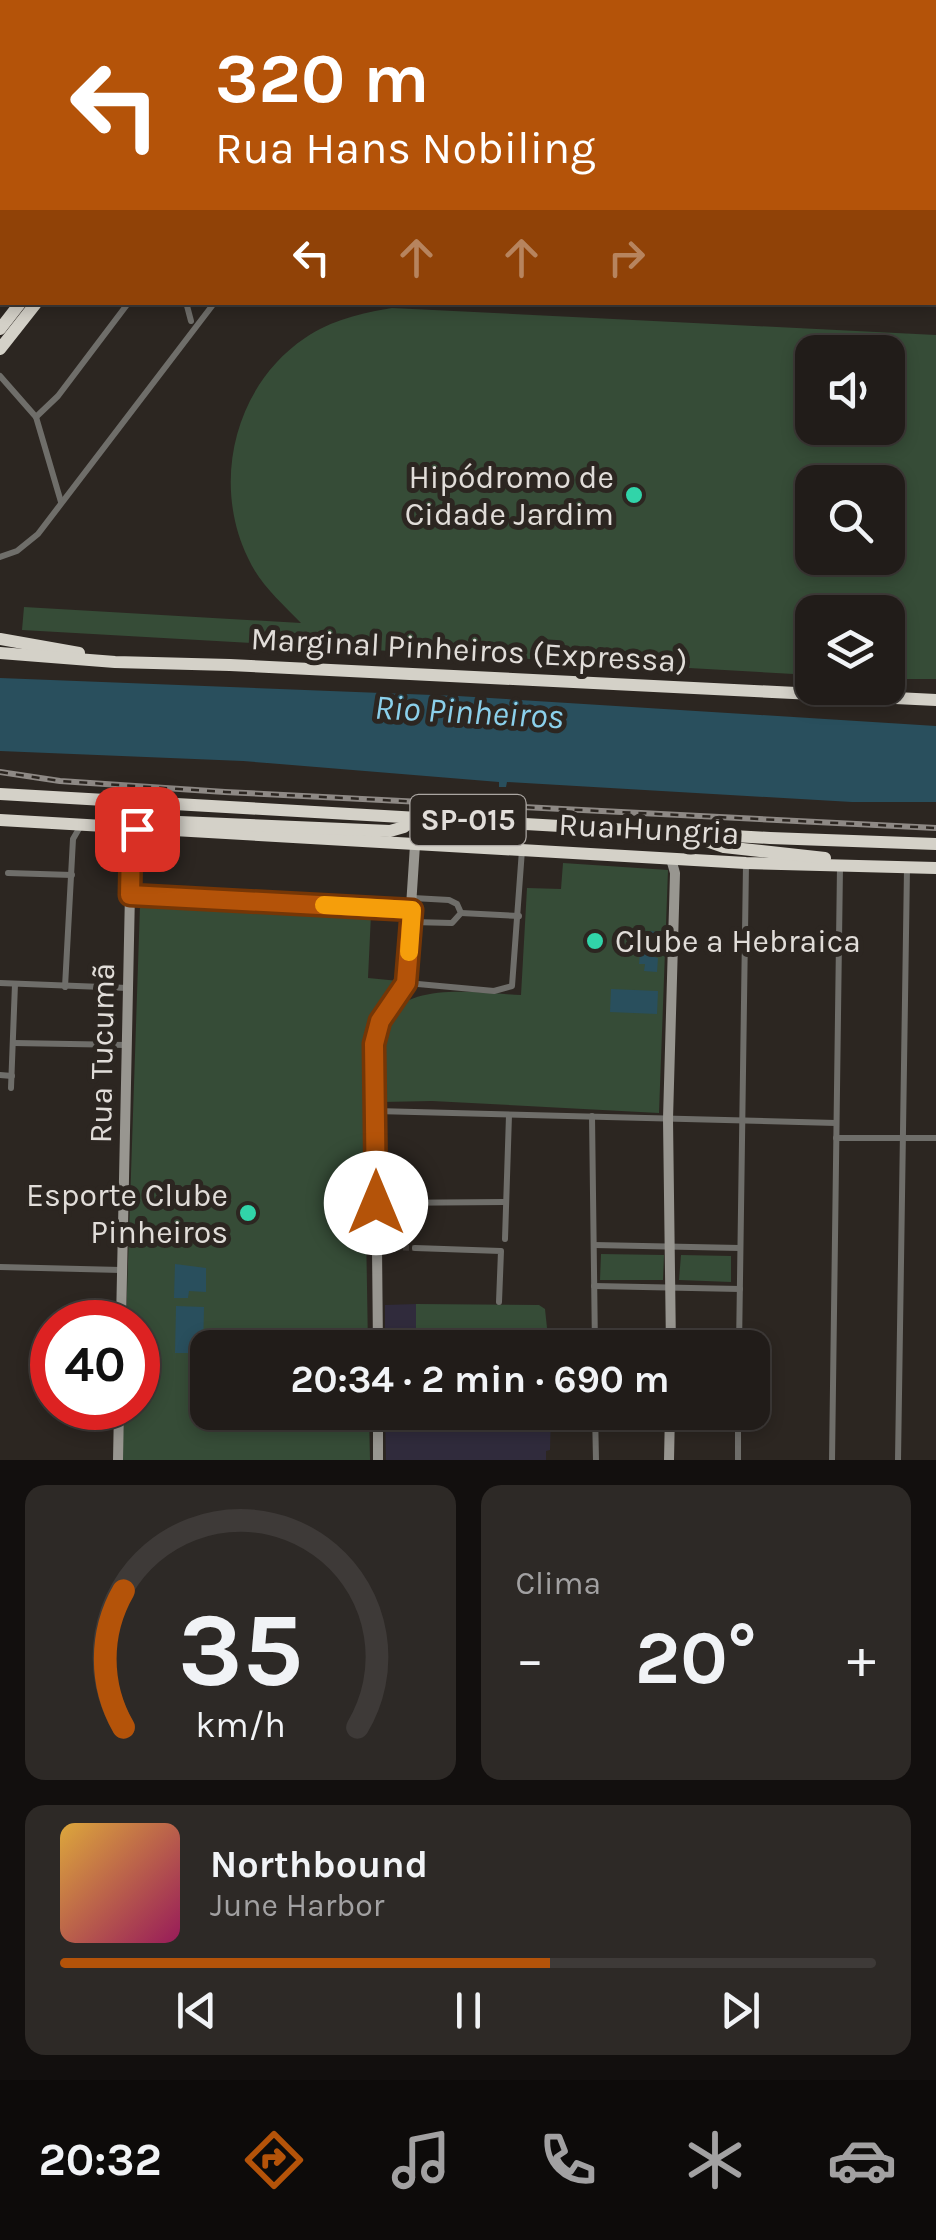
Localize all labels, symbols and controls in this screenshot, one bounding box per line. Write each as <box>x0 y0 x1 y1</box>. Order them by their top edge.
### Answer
text: 320 m <box>215 38 429 120</box>
icon: left <box>50 40 180 170</box>
text: Rua Hans Nobiling <box>215 122 596 174</box>
icon: left <box>284 230 339 285</box>
icon: ahead <box>389 230 444 285</box>
icon: ahead <box>494 230 549 285</box>
icon: right <box>599 230 654 285</box>
map controls <box>795 335 905 705</box>
button: sound <box>795 335 905 445</box>
place label: Hipódromo de Cidade Jardim <box>405 459 614 533</box>
button: search <box>795 465 905 575</box>
marker: Hipódromo de Cidade Jardim <box>623 484 645 506</box>
button: layers <box>795 595 905 705</box>
street label: Marginal Pinheiros (Expressa) <box>250 620 688 680</box>
water label: Rio Pinheiros <box>373 687 565 737</box>
pin <box>95 787 180 872</box>
road number: SP-015 <box>410 795 526 845</box>
icon: arrive <box>110 802 165 857</box>
street label: Rua Hungria <box>558 806 740 852</box>
place label: Clube a Hebraica <box>615 923 861 960</box>
marker: Clube a Hebraica <box>584 930 606 952</box>
street label: Rua Tucumã <box>82 962 122 1144</box>
position arrow <box>324 1151 428 1255</box>
place label: Esporte Clube Pinheiros <box>26 1177 228 1251</box>
marker: Esporte Clube Pinheiros <box>237 1202 259 1224</box>
speed limit sign: 40 <box>30 1300 160 1430</box>
text: 20:34 · 2 min · 690 m <box>290 1357 670 1402</box>
text: Clima <box>516 1565 601 1602</box>
text: 35 <box>178 1590 303 1711</box>
text: 20° <box>635 1614 757 1702</box>
text: − <box>516 1627 544 1691</box>
text: + <box>847 1627 876 1691</box>
text: km/h <box>195 1704 286 1746</box>
text: Northbound <box>210 1842 428 1887</box>
text: June Harbor <box>210 1887 384 1924</box>
icon: previous <box>169 1983 224 2038</box>
icon: pause <box>441 1983 496 2038</box>
icon: next <box>713 1983 768 2038</box>
icon: directions <box>239 2125 309 2195</box>
icon: music <box>386 2125 456 2195</box>
icon: phone <box>533 2125 603 2195</box>
icon: climate <box>680 2125 750 2195</box>
icon: car <box>827 2125 897 2195</box>
text: 20:32 <box>39 2134 162 2186</box>

